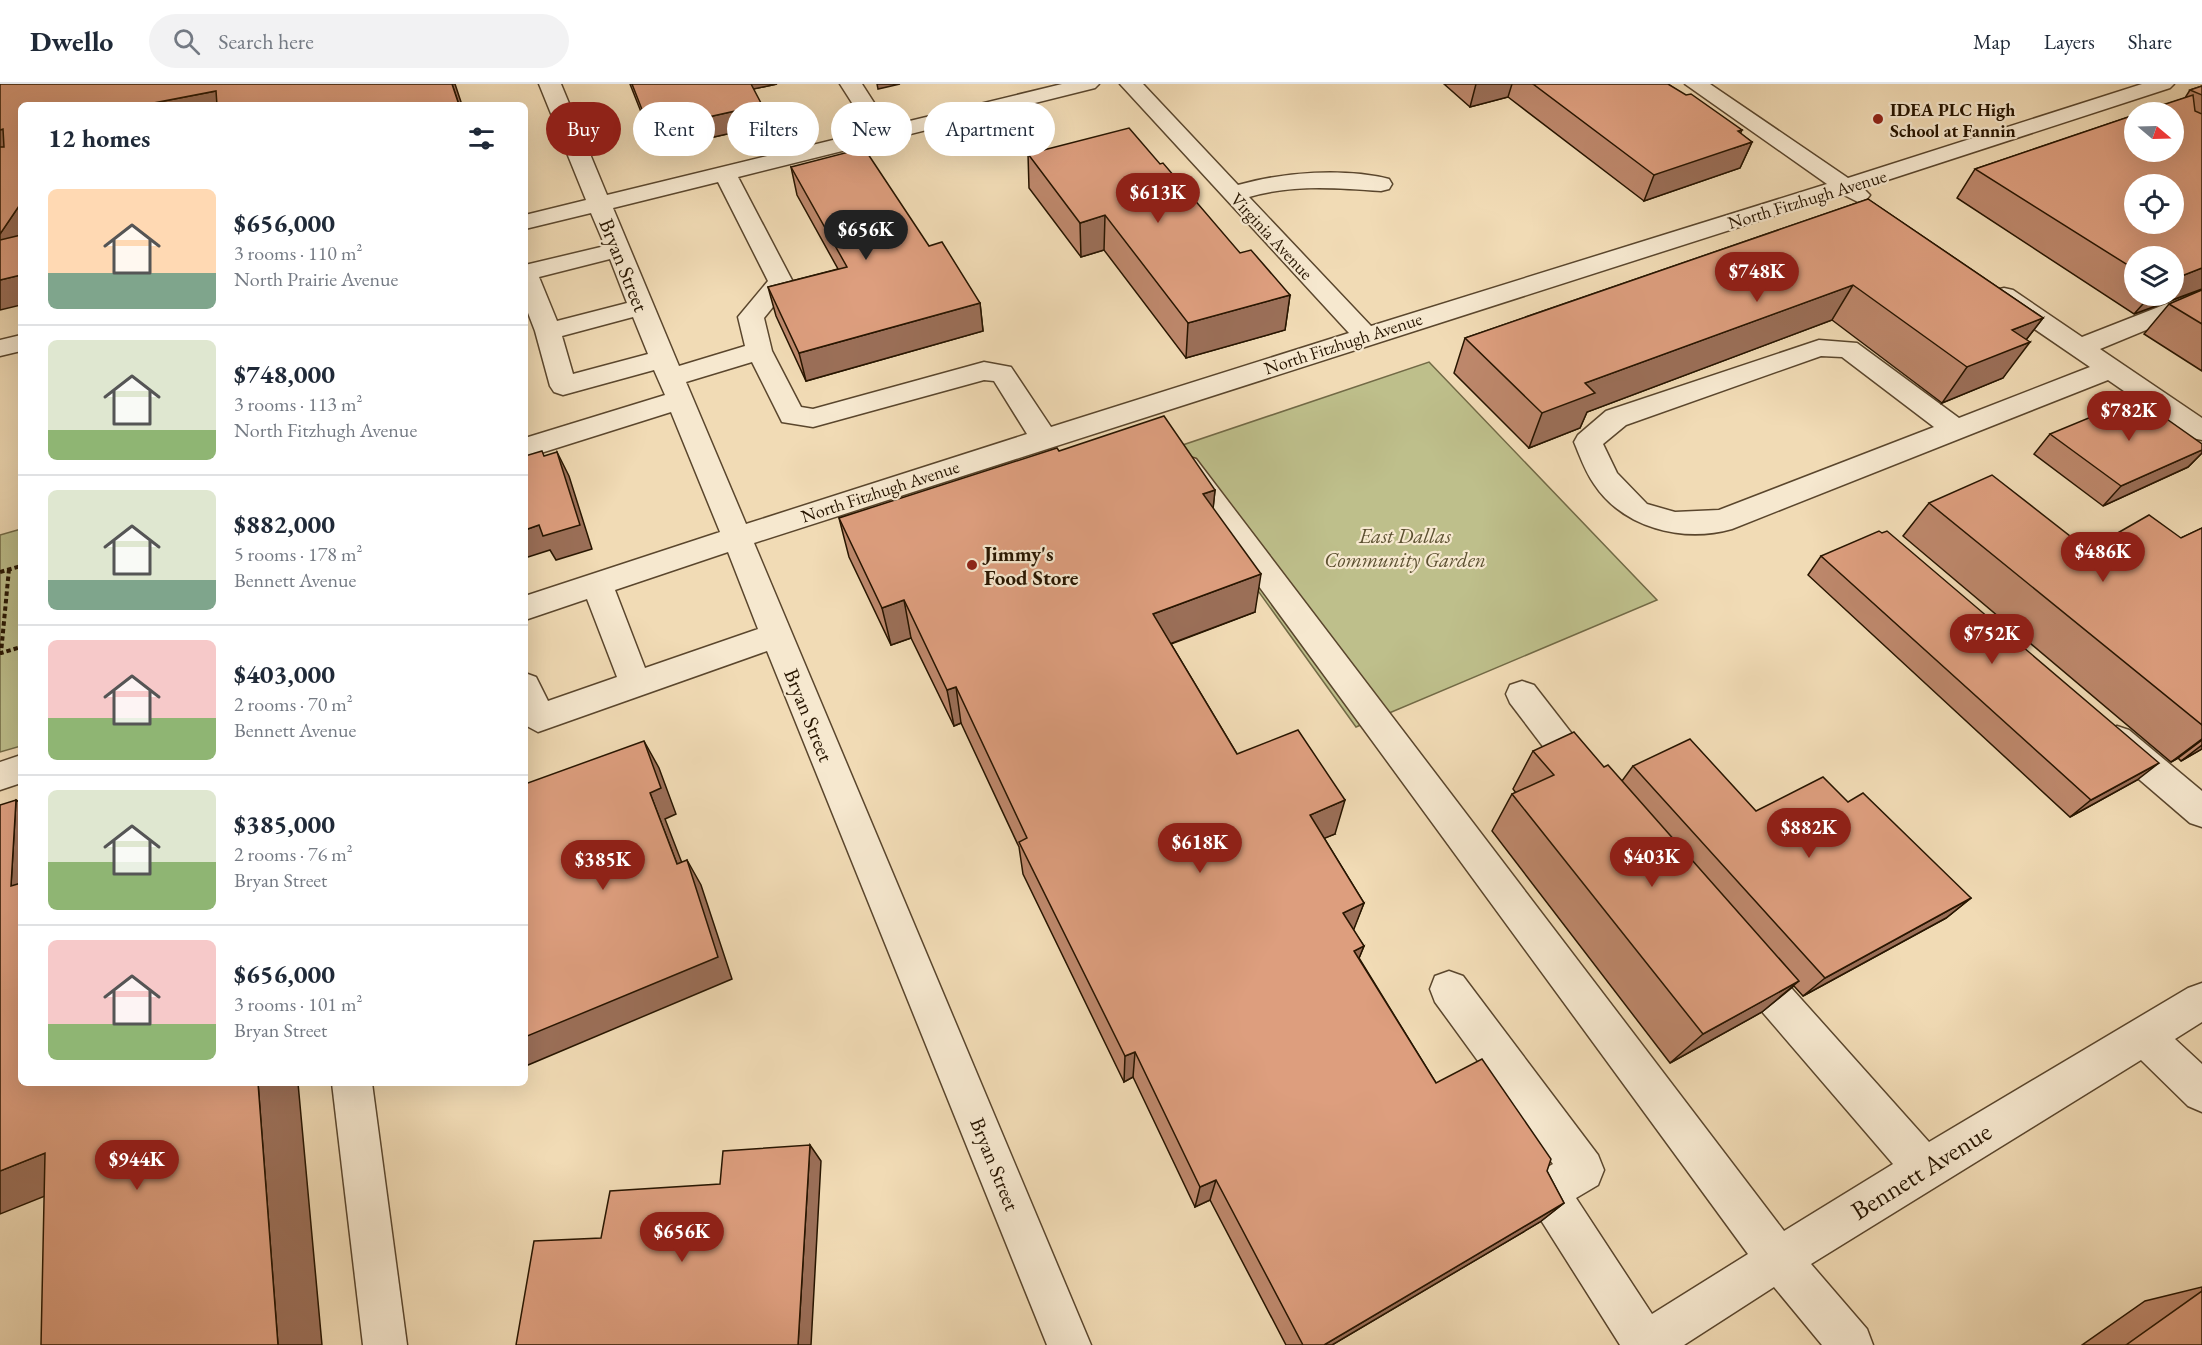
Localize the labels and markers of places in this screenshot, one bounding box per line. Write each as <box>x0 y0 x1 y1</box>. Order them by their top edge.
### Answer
place label: IDEA PLC High School at Fannin <box>1890 98 2016 142</box>
marker: IDEA PLC High School at Fannin <box>1871 112 1885 126</box>
pin: $613K <box>1116 173 1200 224</box>
pin: $656K <box>824 210 908 261</box>
pin: $748K <box>1715 252 1799 303</box>
pin: $782K <box>2087 391 2171 442</box>
pin: $486K <box>2061 532 2145 583</box>
place label: Jimmy's Food Store <box>982 540 1079 591</box>
marker: Jimmy's Food Store <box>965 558 979 572</box>
pin: $752K <box>1950 614 2034 665</box>
pin: $882K <box>1767 808 1851 859</box>
pin: $618K <box>1158 823 1242 874</box>
pin: $403K <box>1610 837 1694 888</box>
pin: $385K <box>561 840 645 891</box>
pin: $944K <box>95 1140 179 1191</box>
pin: $656K <box>640 1212 724 1263</box>

